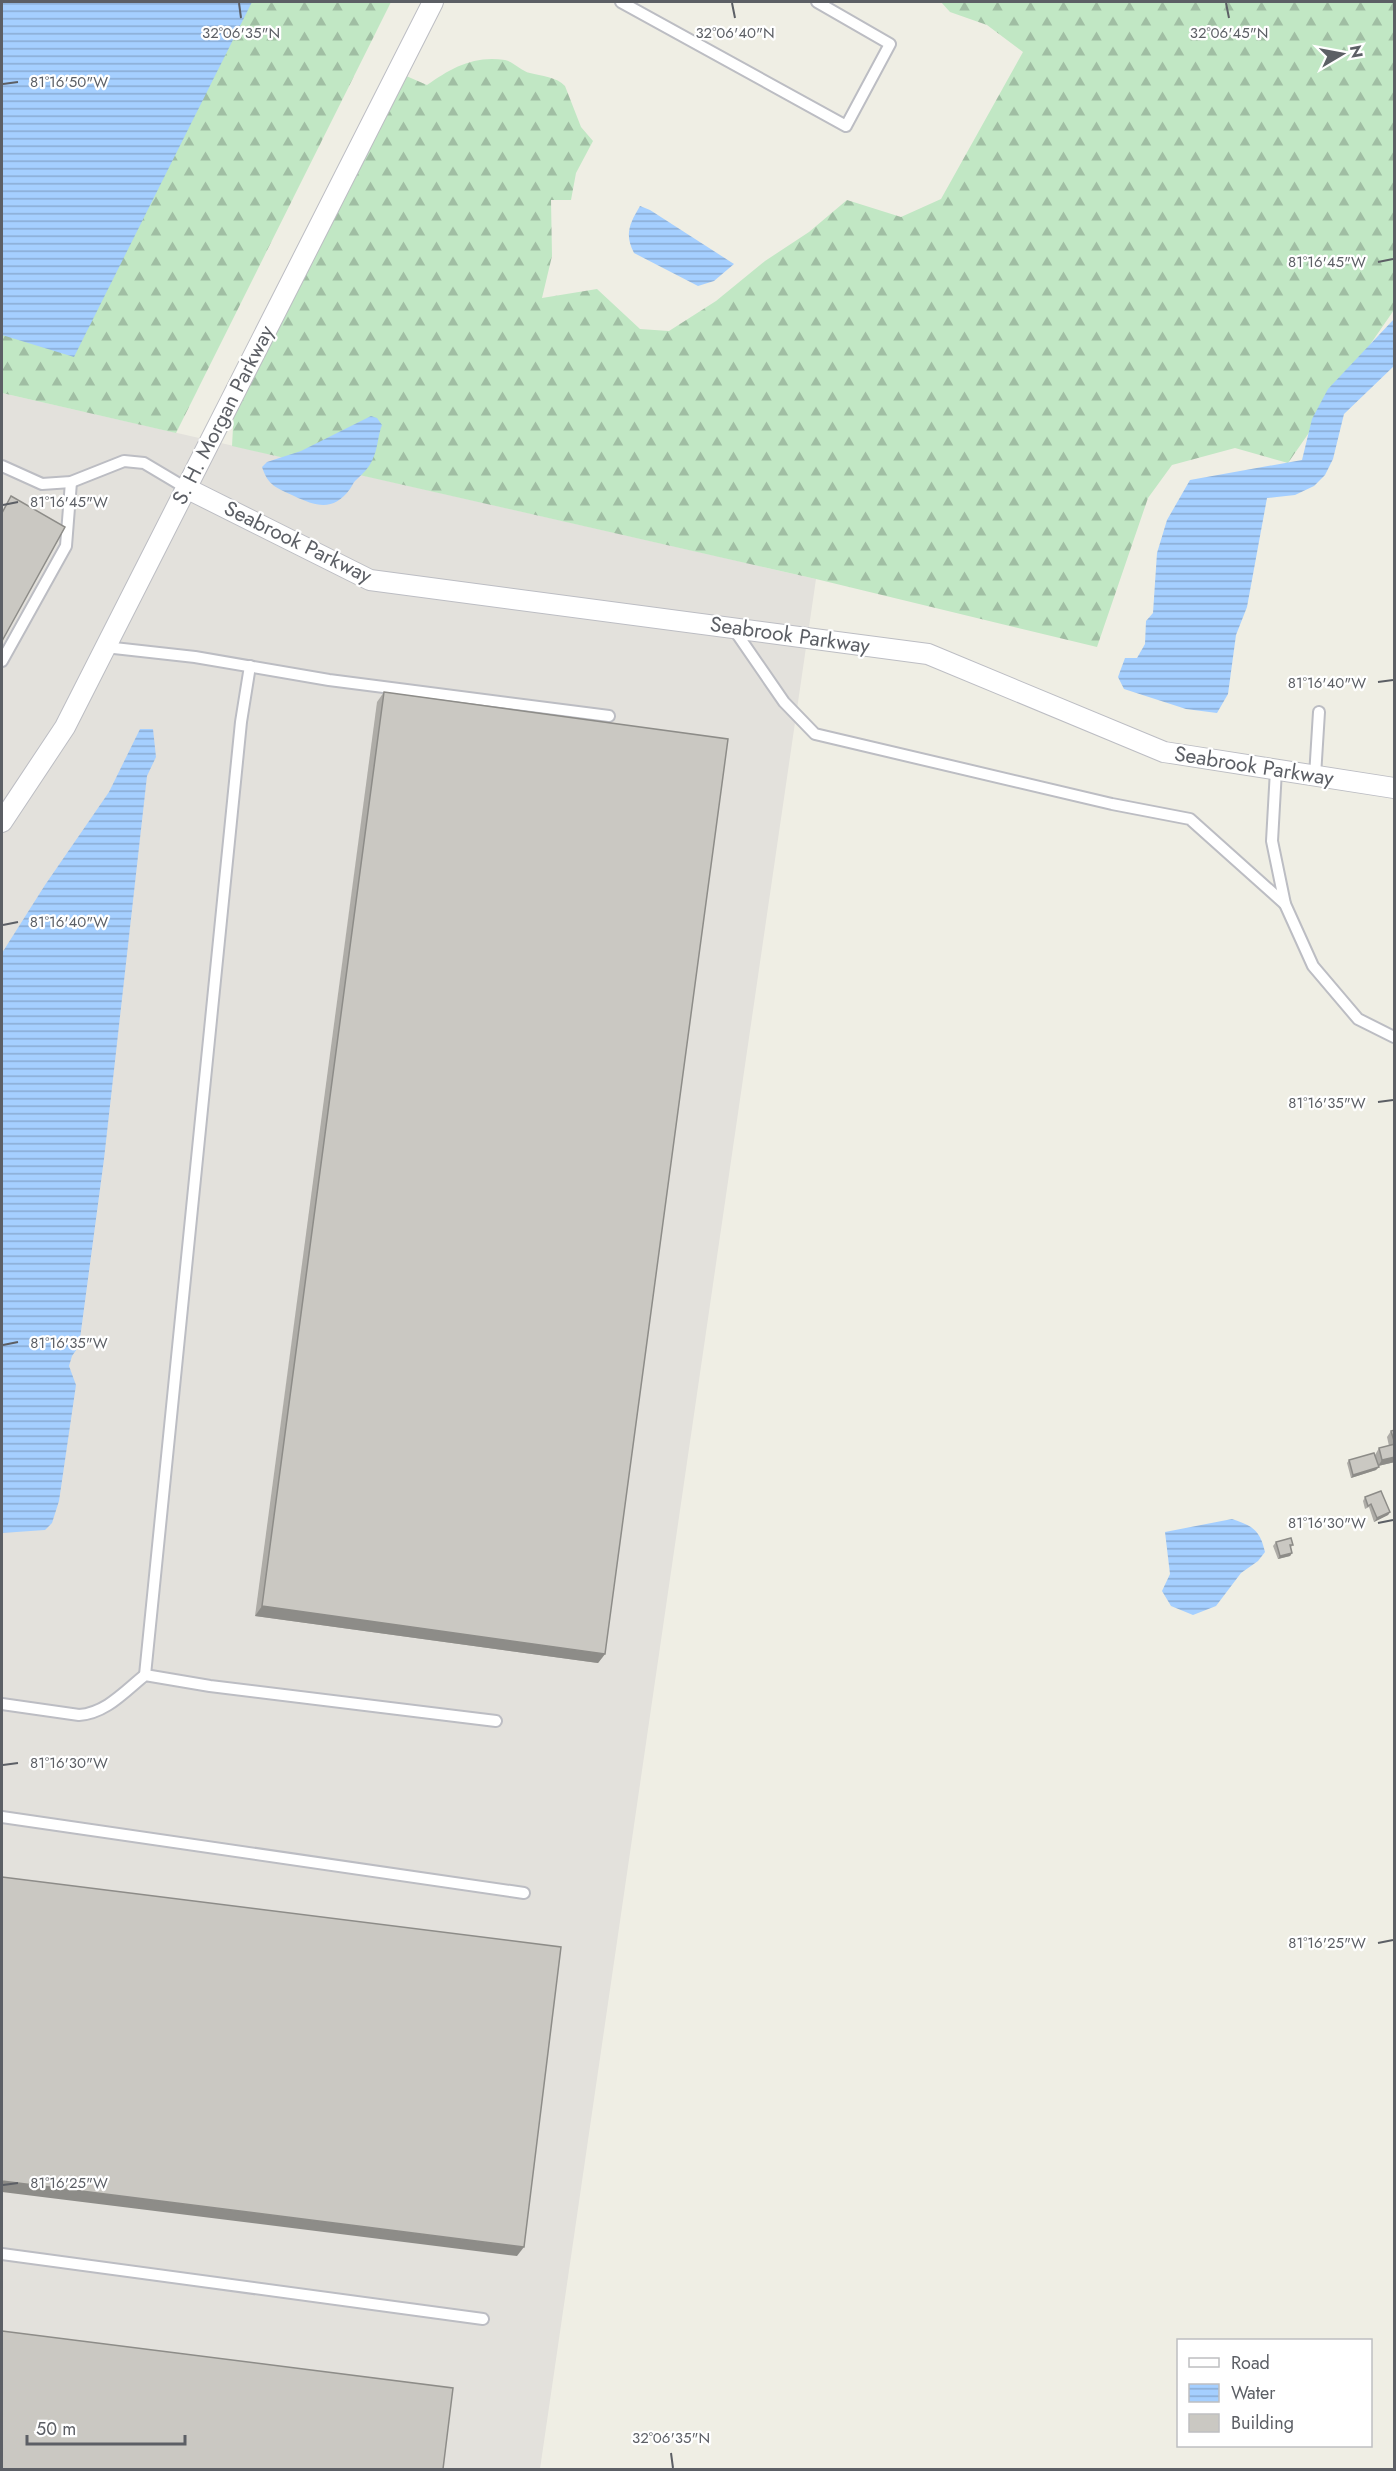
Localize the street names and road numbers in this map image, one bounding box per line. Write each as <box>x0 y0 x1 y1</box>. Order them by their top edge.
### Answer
street label: S. H. Morgan Parkway <box>165 319 282 510</box>
street label: Seabrook Parkway <box>219 493 378 591</box>
street label: Seabrook Parkway <box>708 609 873 661</box>
street label: Seabrook Parkway <box>1172 739 1337 794</box>

